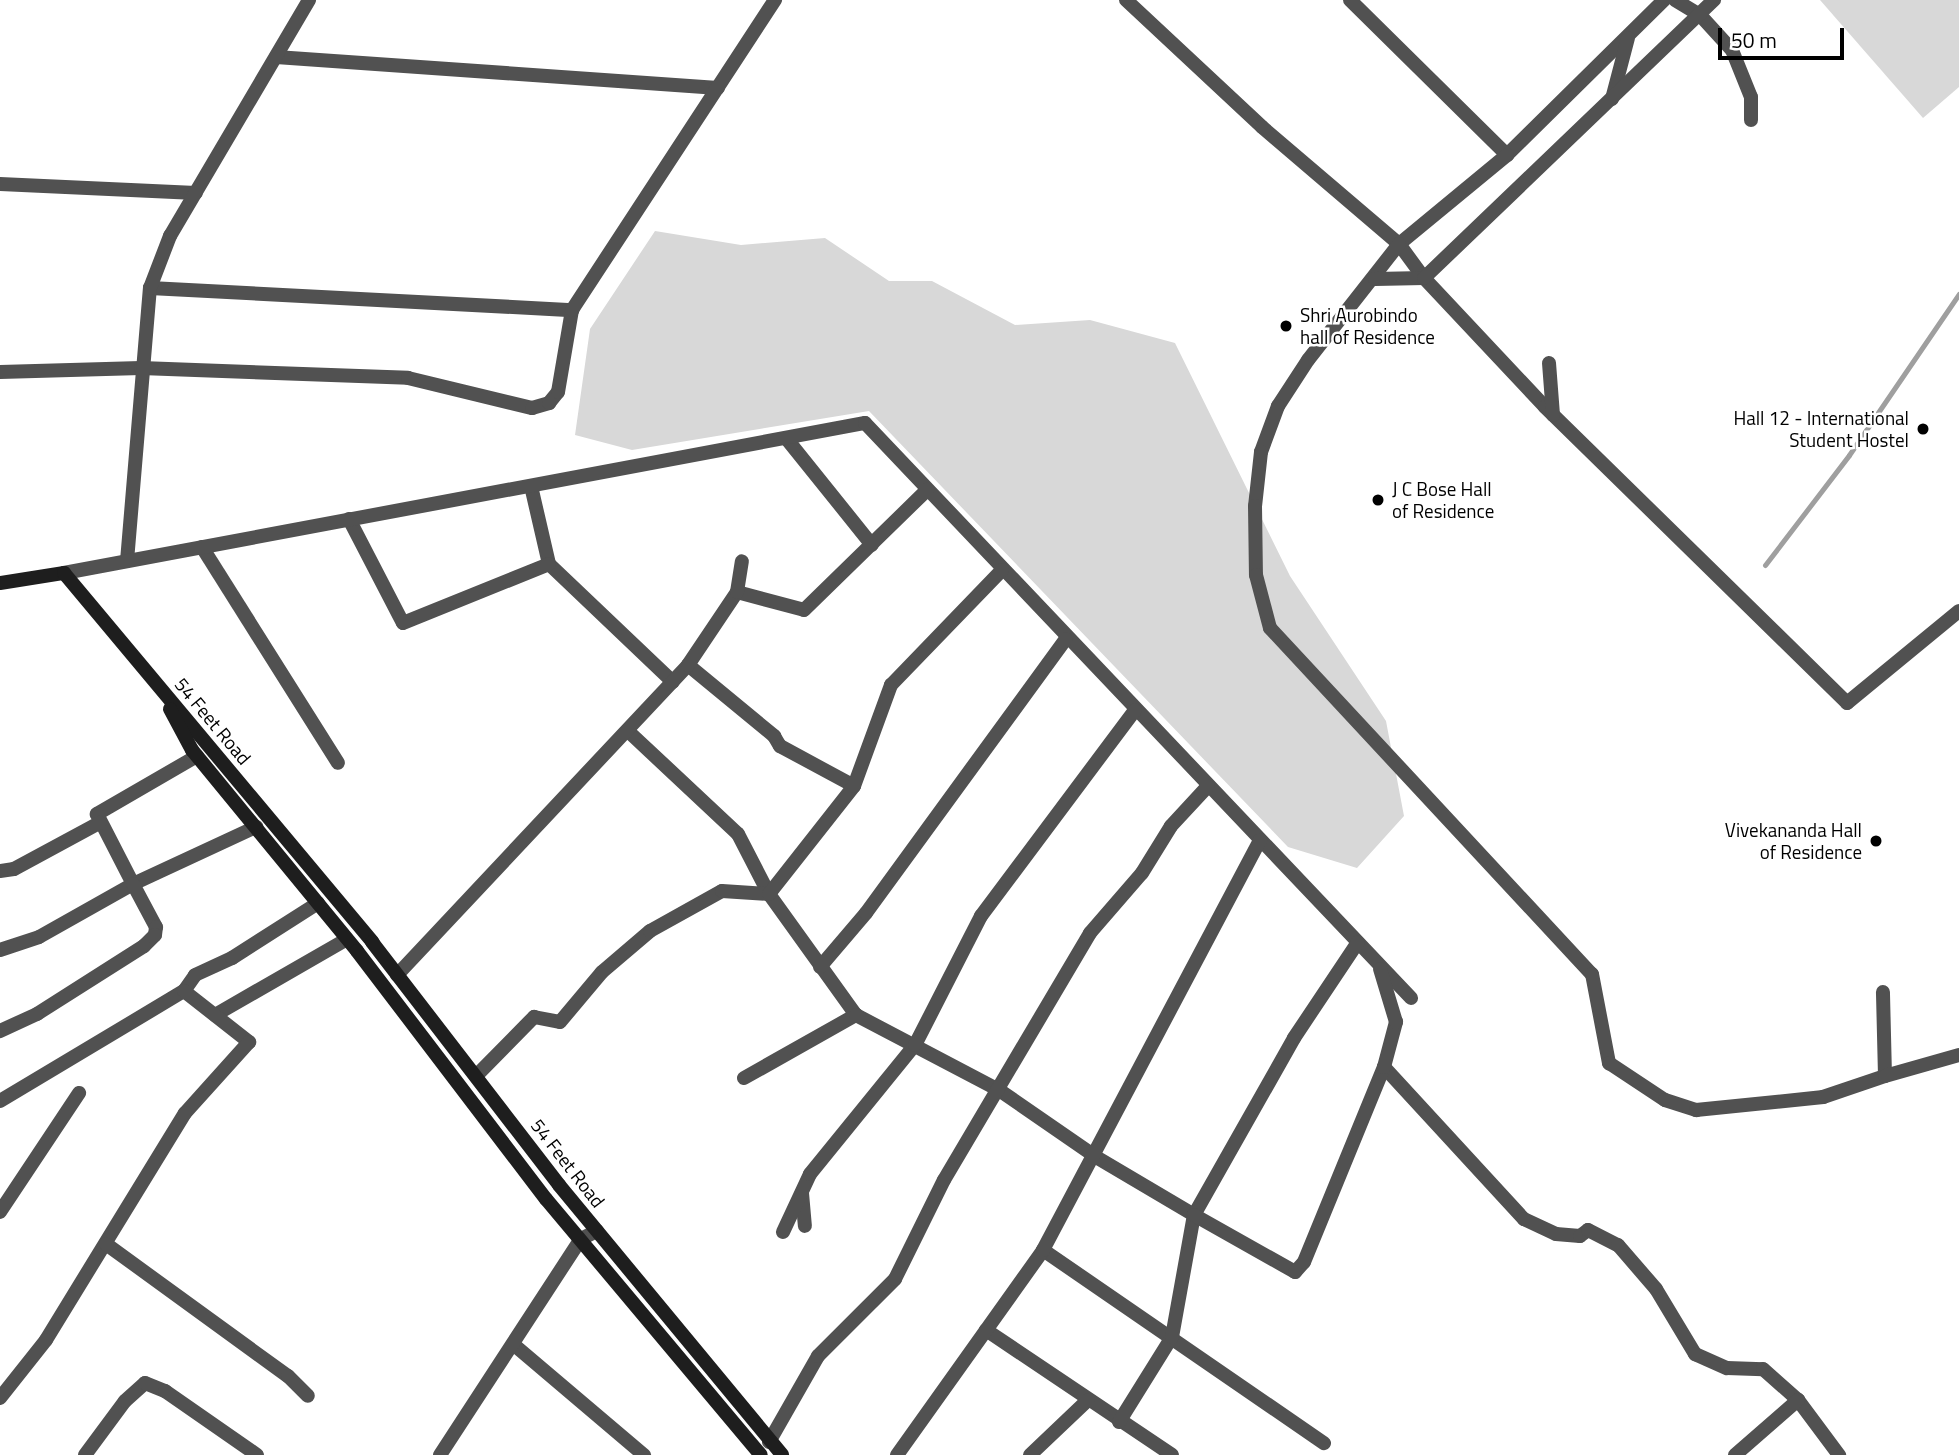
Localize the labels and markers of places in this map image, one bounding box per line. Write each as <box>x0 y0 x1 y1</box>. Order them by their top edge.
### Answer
place label: Shri Aurobindo hall of Residence <box>1300 304 1435 348</box>
marker: Shri Aurobindo hall of Residence <box>1278 318 1294 334</box>
place label: Hall 12 - International Student Hostel <box>1733 407 1909 451</box>
marker: Hall 12 - International Student Hostel <box>1915 421 1931 437</box>
place label: J C Bose Hall of Residence <box>1392 478 1494 522</box>
marker: J C Bose Hall of Residence <box>1370 492 1386 508</box>
place label: Vivekananda Hall of Residence <box>1725 819 1862 863</box>
marker: Vivekananda Hall of Residence <box>1868 833 1884 849</box>

